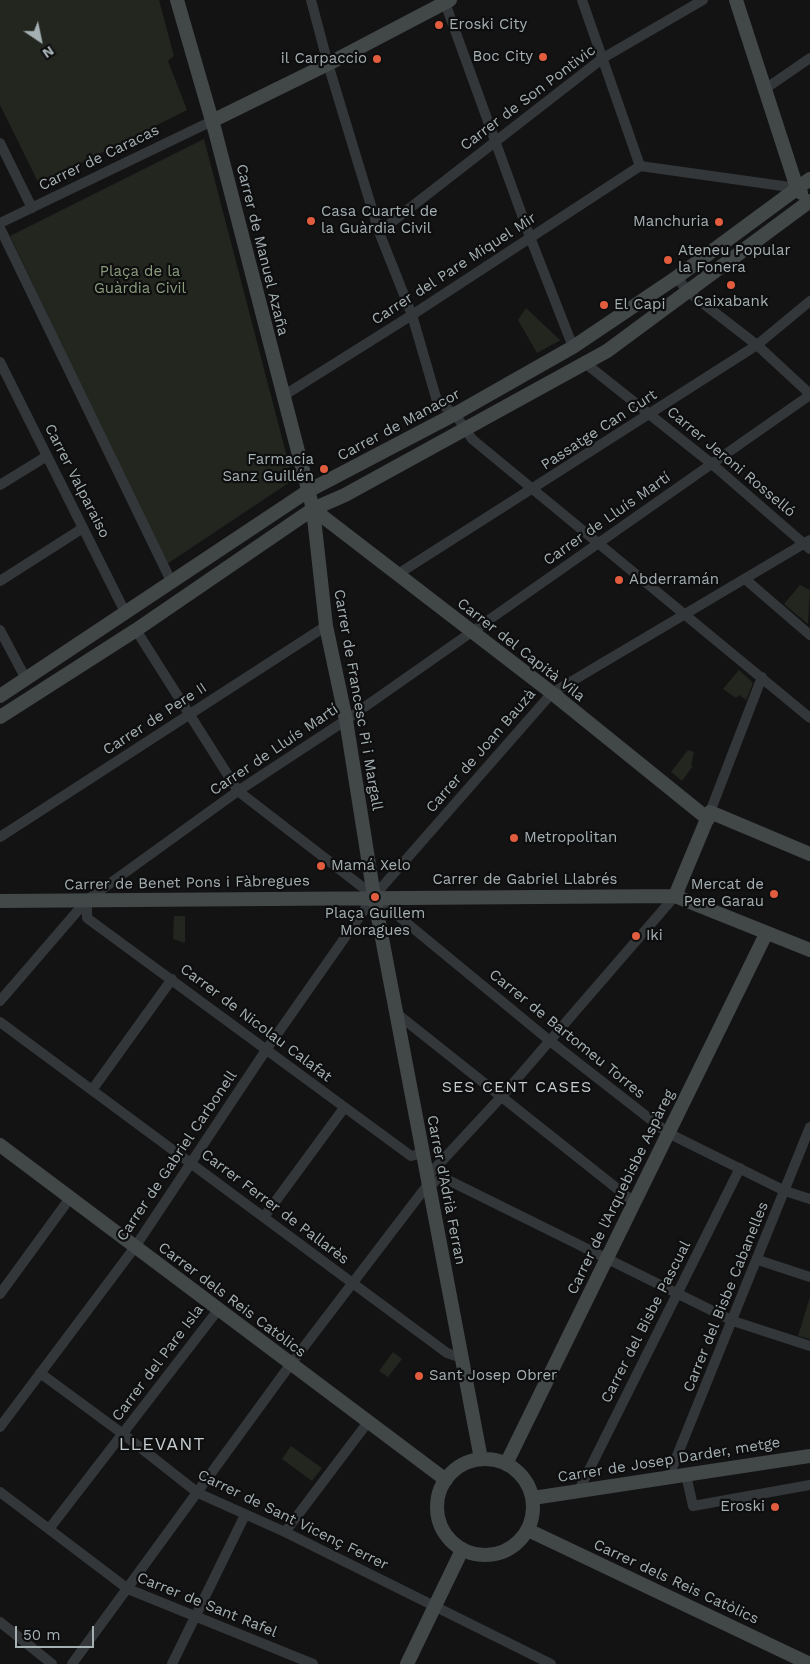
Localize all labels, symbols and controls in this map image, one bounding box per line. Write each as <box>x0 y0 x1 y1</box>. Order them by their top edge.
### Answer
north arrow <box>15 15 65 65</box>
place label: Eroski City <box>449 16 527 34</box>
marker: Eroski City <box>433 19 445 31</box>
street label: Carrer de Son Pontivic <box>457 41 599 155</box>
text: N <box>40 43 57 62</box>
place label: Boc City <box>472 48 533 66</box>
place label: il Carpaccio <box>281 50 367 68</box>
marker: Boc City <box>537 51 549 63</box>
marker: il Carpaccio <box>371 53 383 65</box>
street label: Carrer de Caracas <box>36 121 162 195</box>
street label: Carrer de Manuel Azaña <box>232 162 292 338</box>
place label: Casa Cuartel de la Guàrdia Civil <box>321 203 438 238</box>
street label: Carrer del Pare Miquel Mir <box>368 209 540 329</box>
place label: Manchuria <box>633 213 709 231</box>
marker: Casa Cuartel de la Guàrdia Civil <box>305 215 317 227</box>
marker: Manchuria <box>713 216 725 228</box>
place label: Ateneu Popular la Fonera <box>678 242 790 277</box>
marker: Ateneu Popular la Fonera <box>662 254 674 266</box>
park label: Plaça de la Guàrdia Civil <box>94 263 186 298</box>
marker: Caixabank <box>725 279 737 291</box>
place label: Caixabank <box>694 293 768 311</box>
place label: El Capi <box>614 296 665 314</box>
marker: El Capi <box>598 299 610 311</box>
street label: Carrer de Manacor <box>335 385 463 465</box>
street label: Passatge Can Curt <box>538 386 660 474</box>
street label: Carrer Jeroni Rosselló <box>663 403 799 521</box>
street label: Carrer Valparaiso <box>40 421 114 541</box>
place label: Farmacia Sanz Guillén <box>222 451 314 486</box>
marker: Farmacia Sanz Guillén <box>318 463 330 475</box>
street label: Carrer de Lluís Martí <box>540 468 674 570</box>
place label: Abderramán <box>629 571 719 589</box>
marker: Abderramán <box>613 574 625 586</box>
street label: Carrer de Francesc Pi i Margall <box>330 588 386 812</box>
street label: Carrer del Capità Vila <box>453 594 589 706</box>
street label: Carrer de Pere II <box>100 679 210 759</box>
street label: Carrer de Joan Bauzà <box>422 685 540 817</box>
street label: Carrer de Lluís Martí <box>206 700 342 800</box>
place label: Metropolitan <box>524 829 617 847</box>
marker: Metropolitan <box>508 832 520 844</box>
place label: Mamá Xelo <box>331 857 411 875</box>
marker: Mamá Xelo <box>315 860 327 872</box>
street label: Carrer de Gabriel Llabrés <box>433 871 617 889</box>
street label: Carrer de Benet Pons i Fàbregues <box>64 872 310 894</box>
place label: Mercat de Pere Garau <box>684 876 764 911</box>
marker: Mercat de Pere Garau <box>768 888 780 900</box>
marker: Plaça Guillem Moragues <box>369 891 381 903</box>
place label: Plaça Guillem Moragues <box>325 905 425 940</box>
place label: Iki <box>646 927 663 945</box>
marker: Iki <box>630 930 642 942</box>
street label: Carrer de Nicolau Calafat <box>177 960 335 1086</box>
street label: Carrer de Bartomeu Torres <box>485 966 649 1102</box>
street label: Carrer de Gabriel Carbonell <box>113 1067 241 1245</box>
district label: SES CENT CASES <box>440 1077 594 1097</box>
street label: Carrer de l'Arquebisbe Aspàreg <box>563 1087 679 1297</box>
street label: Carrer d'Adrià Ferran <box>423 1114 469 1266</box>
street label: Carrer Ferrer de Pallarès <box>198 1146 352 1268</box>
street label: Carrer del Bisbe Cabanelles <box>680 1199 772 1395</box>
street label: Carrer del Bisbe Pascual <box>597 1238 695 1406</box>
street label: Carrer dels Reis Catòlics <box>155 1239 309 1361</box>
street label: Carrer del Pare Isla <box>108 1301 208 1425</box>
place label: Sant Josep Obrer <box>429 1367 557 1385</box>
marker: Sant Josep Obrer <box>413 1370 425 1382</box>
street label: Carrer de Josep Darder, metge <box>556 1433 782 1487</box>
district label: LLEVANT <box>118 1434 206 1456</box>
street label: Carrer de Sant Vicenç Ferrer <box>195 1466 391 1574</box>
place label: Eroski <box>720 1498 765 1516</box>
marker: Eroski <box>769 1501 781 1513</box>
street label: Carrer dels Reis Catòlics <box>590 1536 762 1628</box>
street label: Carrer de Sant Rafel <box>134 1569 280 1641</box>
scale bar <box>18 1616 96 1648</box>
text: 50 m <box>23 1626 60 1644</box>

